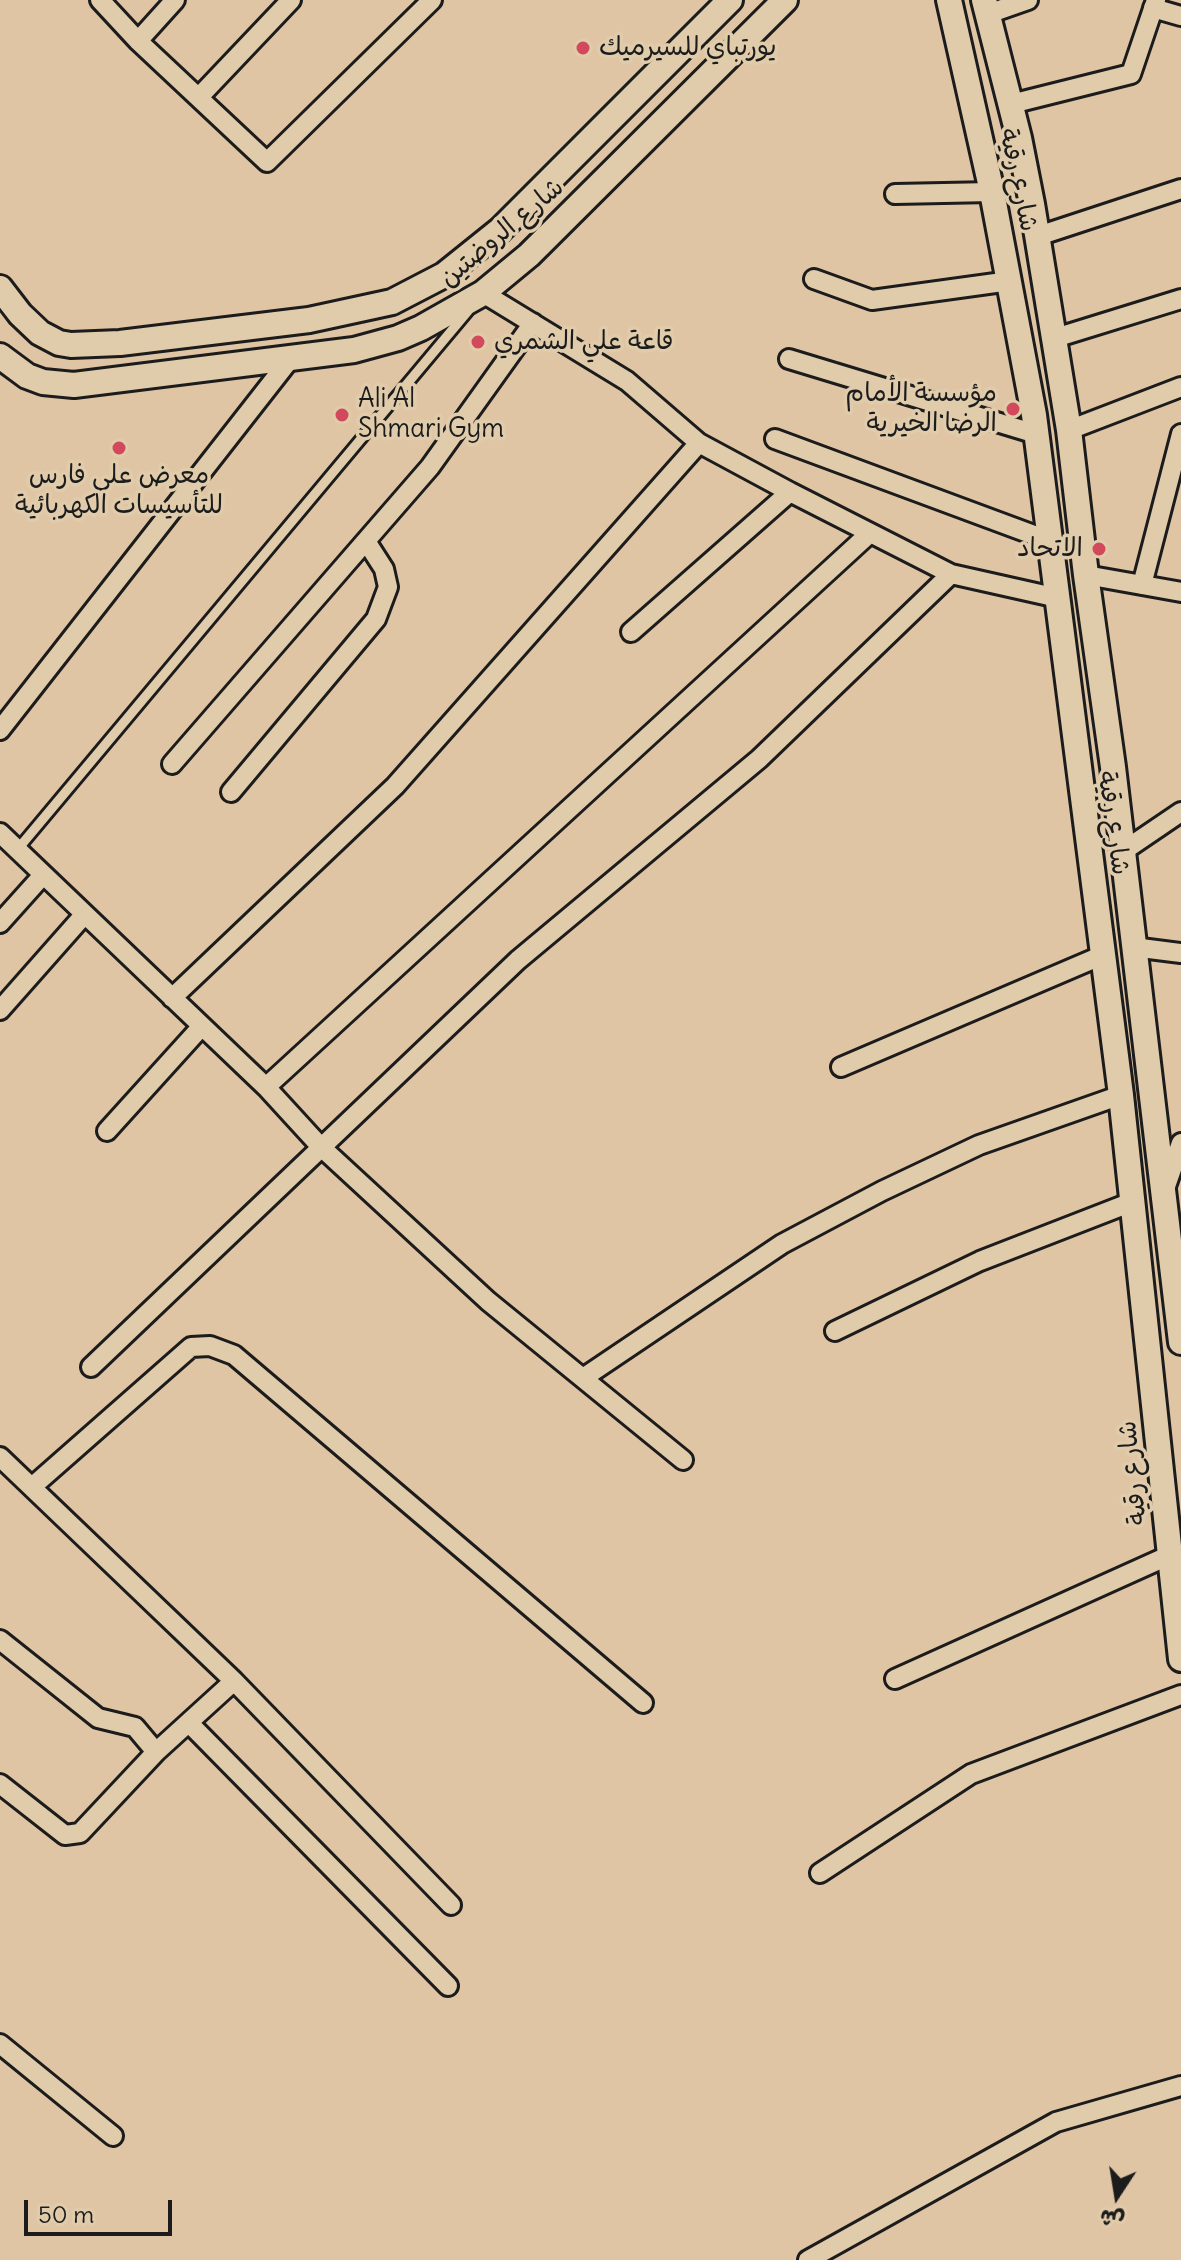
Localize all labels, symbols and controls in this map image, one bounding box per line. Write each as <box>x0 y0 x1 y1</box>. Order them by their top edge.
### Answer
place label: يورتباي للسيرميك <box>599 32 777 64</box>
marker: يورتباي للسيرميك <box>574 39 592 57</box>
street label: شارع رقية <box>992 125 1044 235</box>
street label: شارع الروضتين <box>433 172 571 294</box>
place label: قاعة علي الشمري <box>494 326 674 358</box>
marker: قاعة علي الشمري <box>469 333 487 351</box>
place label: مؤسسة الأمام الرضا الخيرية <box>845 378 997 440</box>
place label: Ali Al Shmari Gym <box>358 384 504 446</box>
marker: مؤسسة الأمام الرضا الخيرية <box>1004 400 1022 418</box>
marker: Ali Al Shmari Gym <box>333 406 351 424</box>
marker: معرض علي فارس للتأسيسات الكهربائية <box>110 439 128 457</box>
place label: معرض علي فارس للتأسيسات الكهربائية <box>15 460 223 522</box>
place label: الاتحاد <box>1017 533 1083 565</box>
marker: الاتحاد <box>1090 540 1108 558</box>
street label: شارع رقية <box>1090 769 1136 877</box>
street label: شارع رقية <box>1112 1419 1154 1527</box>
north arrow <box>1077 2156 1157 2236</box>
scale bar <box>28 2184 176 2234</box>
text: 50 m <box>38 2199 94 2229</box>
text: ش <box>1097 2203 1127 2236</box>

